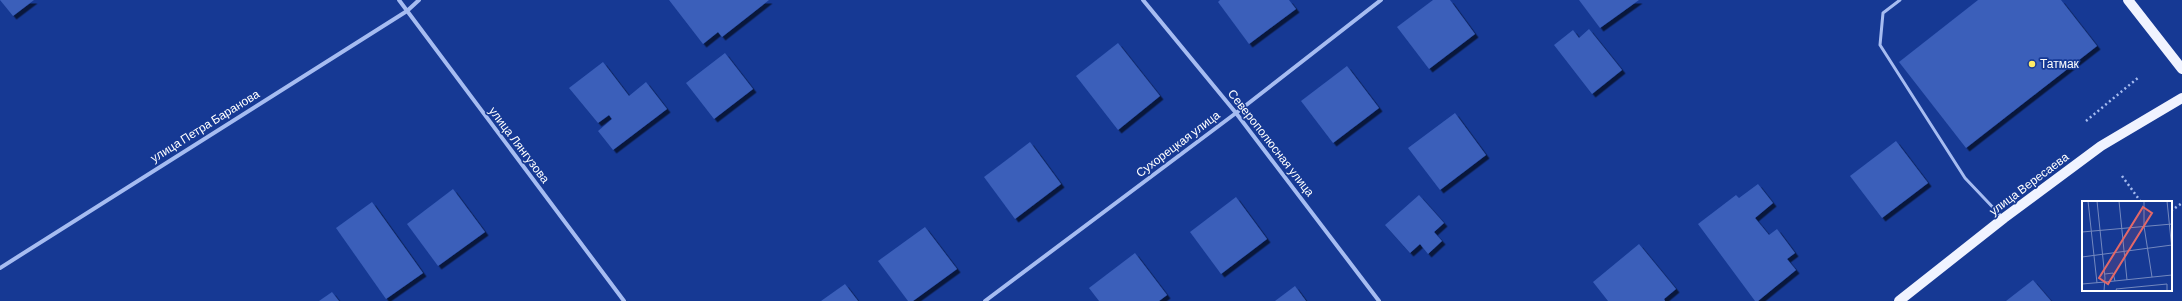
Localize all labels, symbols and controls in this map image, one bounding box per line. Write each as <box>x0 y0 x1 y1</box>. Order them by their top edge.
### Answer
place label: Татмак <box>2040 56 2080 70</box>
marker: Татмак <box>2027 59 2037 69</box>
street label: улица Петра Баранова <box>147 86 262 165</box>
street label: Северополюсная улица <box>1225 86 1318 199</box>
street label: улица Лянгузова <box>486 104 553 186</box>
street label: Сухорецкая улица <box>1133 107 1223 180</box>
street label: улица Вересаева <box>1986 149 2072 218</box>
inset map <box>2082 201 2172 291</box>

